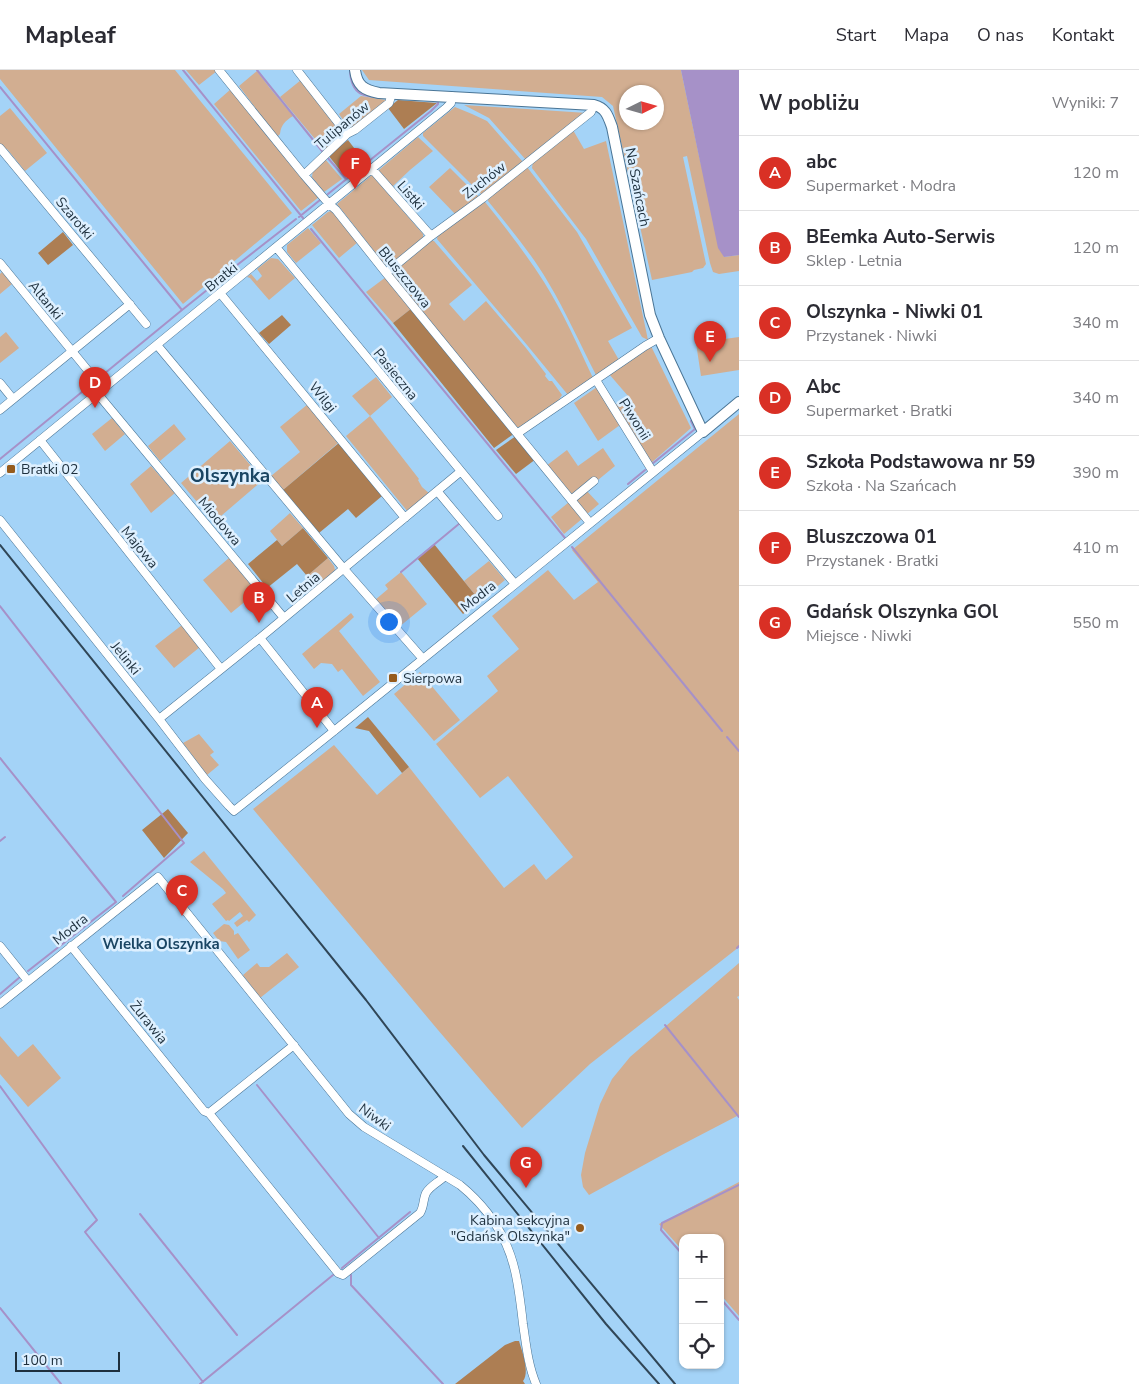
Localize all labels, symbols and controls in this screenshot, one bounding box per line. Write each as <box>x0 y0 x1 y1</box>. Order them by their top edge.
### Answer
text: Mapleaf <box>25 19 116 51</box>
text: Start <box>836 23 876 47</box>
text: Mapa <box>904 23 949 47</box>
text: O nas <box>977 23 1024 47</box>
text: Kontakt <box>1052 23 1114 47</box>
north arrow <box>619 85 664 130</box>
text: W pobliżu <box>759 89 860 117</box>
text: Wyniki: 7 <box>1052 92 1119 114</box>
street label: Tulipanów <box>311 97 374 154</box>
street label: Na Szańcach <box>621 146 654 228</box>
pin: F <box>339 148 371 189</box>
text: abc <box>806 149 837 175</box>
street label: Zuchów <box>459 157 510 203</box>
text: A <box>769 162 781 184</box>
text: 120 m <box>1072 162 1119 184</box>
text: Supermarket · Modra <box>806 175 956 197</box>
street label: Listki <box>393 177 429 214</box>
street label: Szarotki <box>51 193 98 244</box>
text: BEemka Auto-Serwis <box>806 224 995 250</box>
text: B <box>769 237 781 259</box>
text: 120 m <box>1072 237 1119 259</box>
street label: Bluszczowa <box>374 243 435 312</box>
text: Sklep · Letnia <box>806 250 902 272</box>
street label: Bratki <box>201 258 242 296</box>
street label: Altanki <box>24 277 67 324</box>
text: Olszynka - Niwki 01 <box>806 299 983 325</box>
text: C <box>770 312 780 334</box>
text: 340 m <box>1072 312 1119 334</box>
pin: E <box>694 321 726 362</box>
text: Przystanek · Niwki <box>806 325 937 347</box>
street label: Pasieczna <box>369 344 422 404</box>
pin: D <box>79 367 111 408</box>
text: Abc <box>806 374 841 400</box>
street label: Wilgi <box>304 378 341 417</box>
text: D <box>769 387 781 409</box>
text: 340 m <box>1072 387 1119 409</box>
street label: Piwonii <box>614 395 655 444</box>
text: Supermarket · Bratki <box>806 400 952 422</box>
text: Szkoła Podstawowa nr 59 <box>806 449 1035 475</box>
place label: Bratki 02 <box>21 460 78 479</box>
text: E <box>770 462 780 484</box>
text: 390 m <box>1072 462 1119 484</box>
marker: Bratki 02 <box>5 463 17 475</box>
district label: Olszynka <box>190 463 270 489</box>
text: Szkoła · Na Szańcach <box>806 475 957 497</box>
street label: Miodowa <box>194 493 246 550</box>
street label: Majowa <box>117 522 163 573</box>
text: Bluszczowa 01 <box>806 524 937 550</box>
text: F <box>771 537 780 559</box>
text: 410 m <box>1072 537 1119 559</box>
text: Przystanek · Bratki <box>806 550 939 572</box>
street label: Letnia <box>282 568 324 607</box>
street label: Modra <box>457 576 500 616</box>
pin: B <box>243 582 275 623</box>
text: Gdańsk Olszynka GOl <box>806 599 998 625</box>
your location <box>376 609 402 635</box>
text: G <box>769 612 781 634</box>
text: 550 m <box>1072 612 1119 634</box>
text: Miejsce · Niwki <box>806 625 912 647</box>
street label: Jelinki <box>106 637 145 679</box>
place label: Sierpowa <box>403 669 462 688</box>
marker: Sierpowa <box>387 672 399 684</box>
pin: A <box>301 687 333 728</box>
pin: C <box>166 875 198 916</box>
street label: Modra <box>49 909 92 949</box>
district label: Wielka Olszynka <box>102 934 220 954</box>
street label: Żurawia <box>125 997 172 1048</box>
street label: Niwki <box>355 1099 395 1136</box>
pin: G <box>510 1147 542 1188</box>
place label: Kabina sekcyjna "Gdańsk Olszynka" <box>451 1211 570 1246</box>
marker: Kabina sekcyjna "Gdańsk Olszynka" <box>574 1222 586 1234</box>
map controls <box>679 1234 724 1369</box>
button: + <box>679 1234 724 1279</box>
button: − <box>679 1279 724 1324</box>
button: locate <box>679 1324 724 1369</box>
scale bar <box>15 1349 120 1372</box>
text: 100 m <box>22 1351 63 1370</box>

